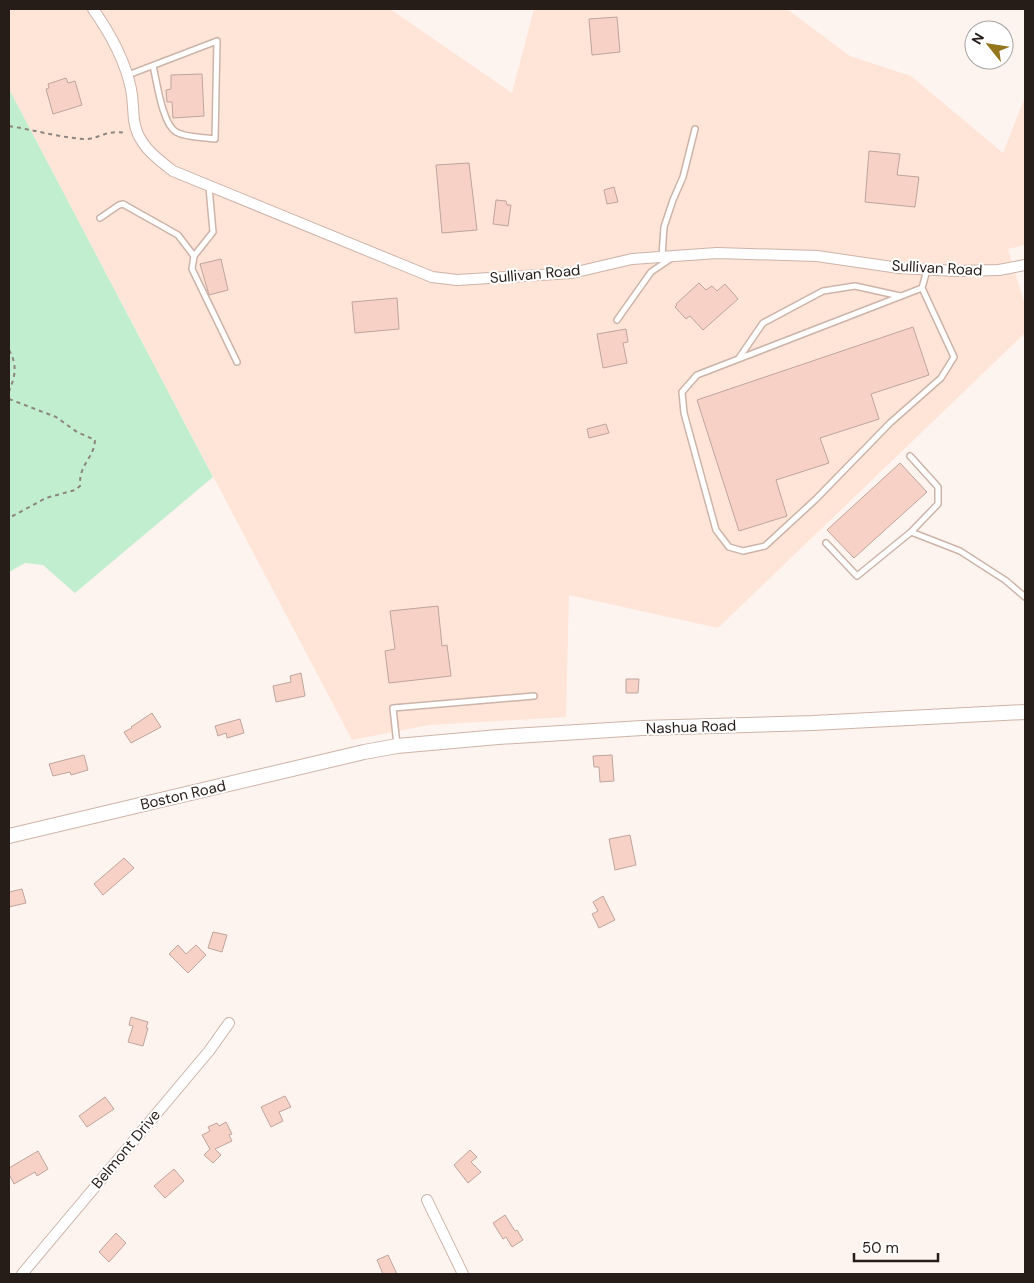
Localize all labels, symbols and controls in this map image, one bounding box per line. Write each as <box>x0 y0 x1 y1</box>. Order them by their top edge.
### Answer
north arrow <box>964 20 1014 70</box>
text: N <box>967 30 988 47</box>
street label: Sullivan Road <box>891 256 983 280</box>
street label: Sullivan Road <box>489 260 581 288</box>
street label: Nashua Road <box>645 715 737 739</box>
street label: Boston Road <box>138 775 228 815</box>
street label: Belmont Drive <box>87 1105 165 1193</box>
scale bar <box>854 1230 938 1262</box>
text: 50 m <box>862 1238 899 1258</box>

